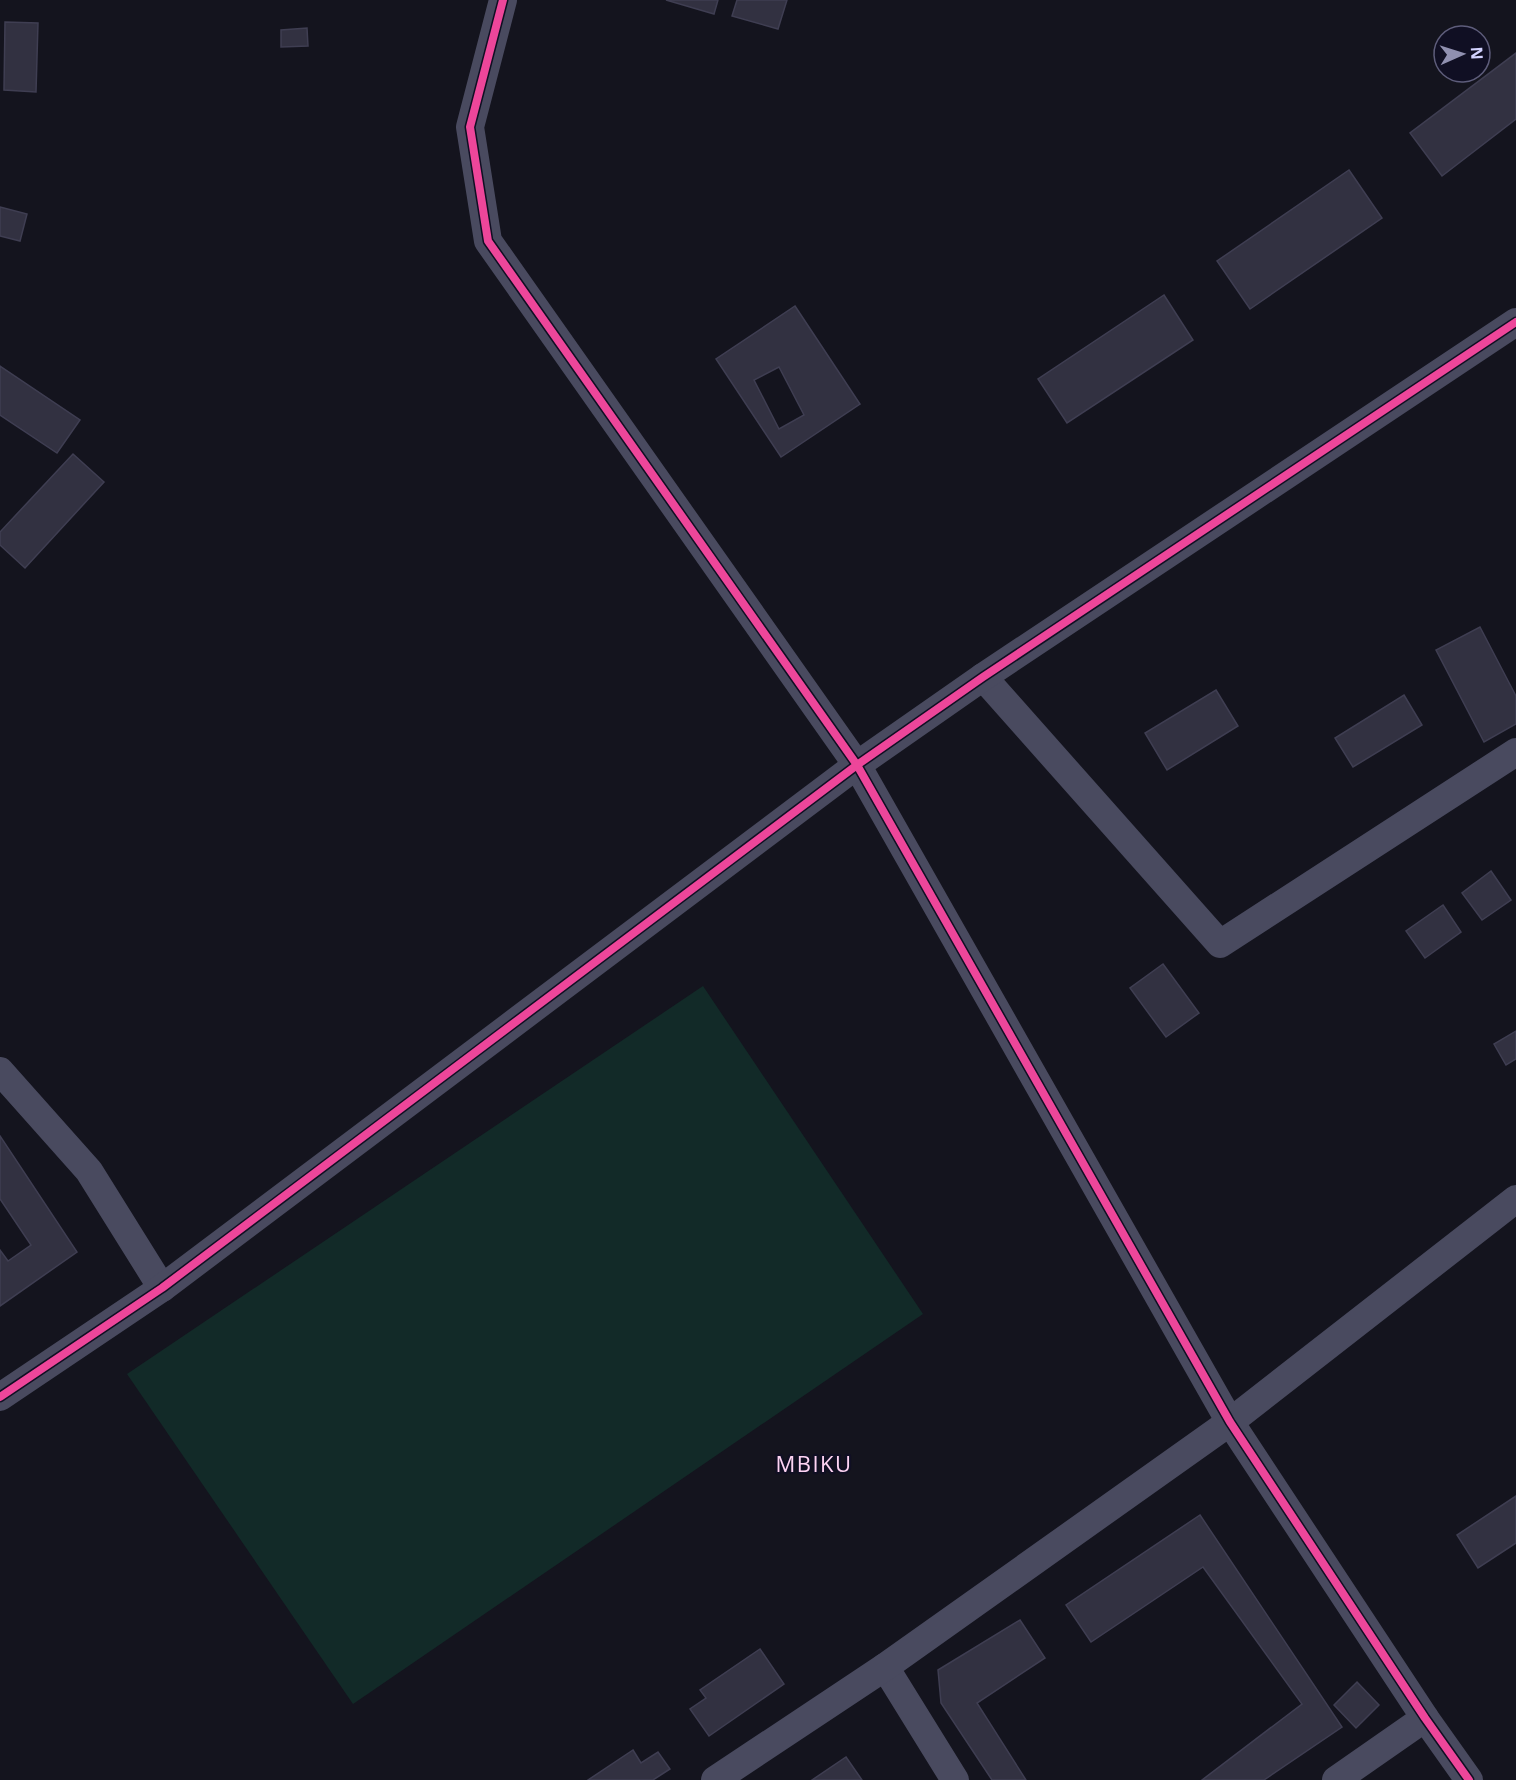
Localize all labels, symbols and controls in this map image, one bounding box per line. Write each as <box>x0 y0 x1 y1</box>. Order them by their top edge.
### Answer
north arrow <box>1432 24 1492 84</box>
text: N <box>1466 46 1488 60</box>
district label: MBIKU <box>775 1448 853 1478</box>

